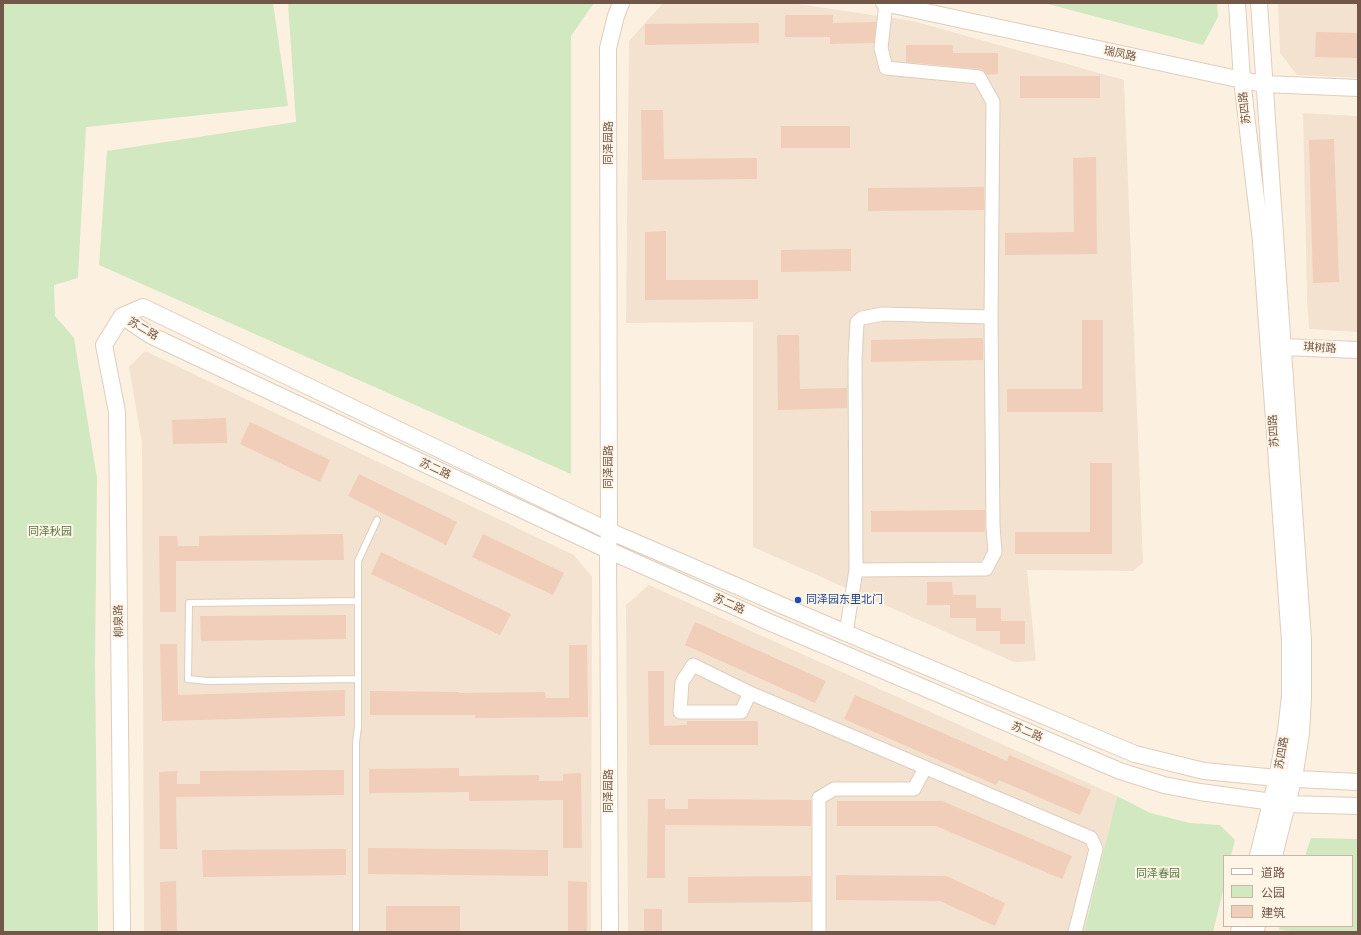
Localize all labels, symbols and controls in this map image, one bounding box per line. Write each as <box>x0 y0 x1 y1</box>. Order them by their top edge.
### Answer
street label: 瑞凤路 <box>1102 44 1138 64</box>
street label: 苏四路 <box>1237 91 1253 125</box>
street label: 同泽园路 <box>602 121 616 165</box>
street label: 苏二路 <box>125 315 161 343</box>
street label: 琪树路 <box>1303 341 1337 355</box>
street label: 苏四路 <box>1266 414 1282 448</box>
street label: 同泽园路 <box>602 445 616 489</box>
street label: 苏二路 <box>417 456 453 482</box>
park label: 同泽秋园 <box>28 525 72 539</box>
street label: 苏二路 <box>711 591 747 617</box>
place label: 同泽园东里北门 <box>806 593 883 607</box>
marker: 同泽园东里北门 <box>793 595 803 605</box>
street label: 柳泉路 <box>112 604 126 638</box>
street label: 苏二路 <box>1009 719 1045 745</box>
street label: 苏四路 <box>1273 736 1291 770</box>
street label: 同泽园路 <box>602 769 616 813</box>
legend <box>1223 855 1353 927</box>
text: 道路 <box>1261 866 1285 880</box>
park label: 同泽春园 <box>1136 867 1180 881</box>
text: 公园 <box>1261 886 1285 900</box>
text: 建筑 <box>1261 906 1285 920</box>

